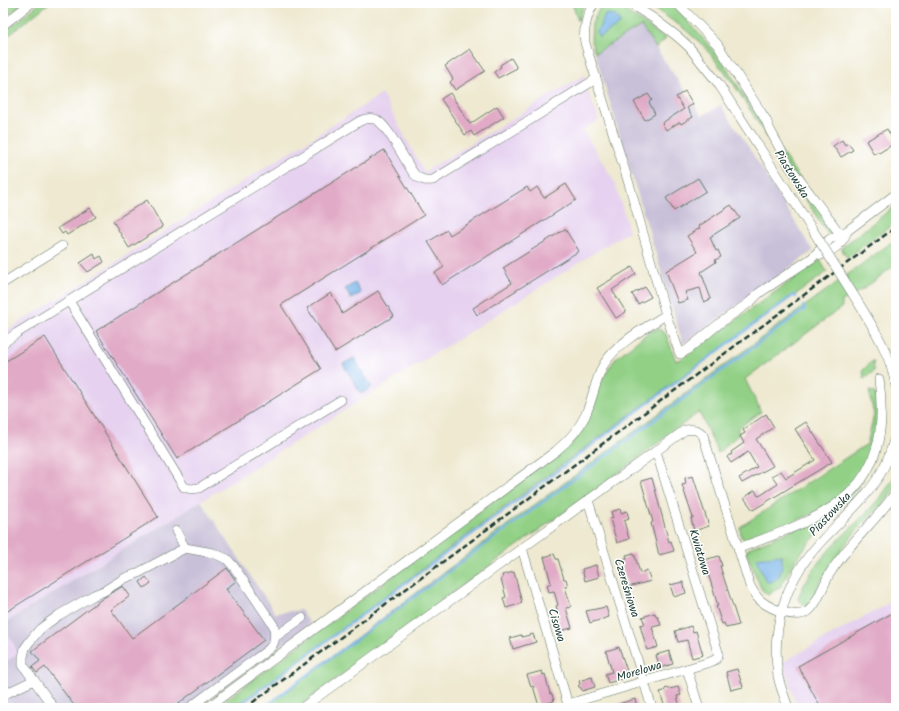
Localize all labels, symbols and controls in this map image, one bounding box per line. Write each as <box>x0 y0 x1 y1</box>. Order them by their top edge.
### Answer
street label: Piastowska <box>769 146 814 203</box>
street label: Piastowska <box>805 488 856 541</box>
street label: Kwiatowa <box>684 527 716 578</box>
street label: Czereśniowa <box>609 556 645 620</box>
street label: Cisowa <box>542 606 571 645</box>
street label: Morelowa <box>614 656 664 687</box>

